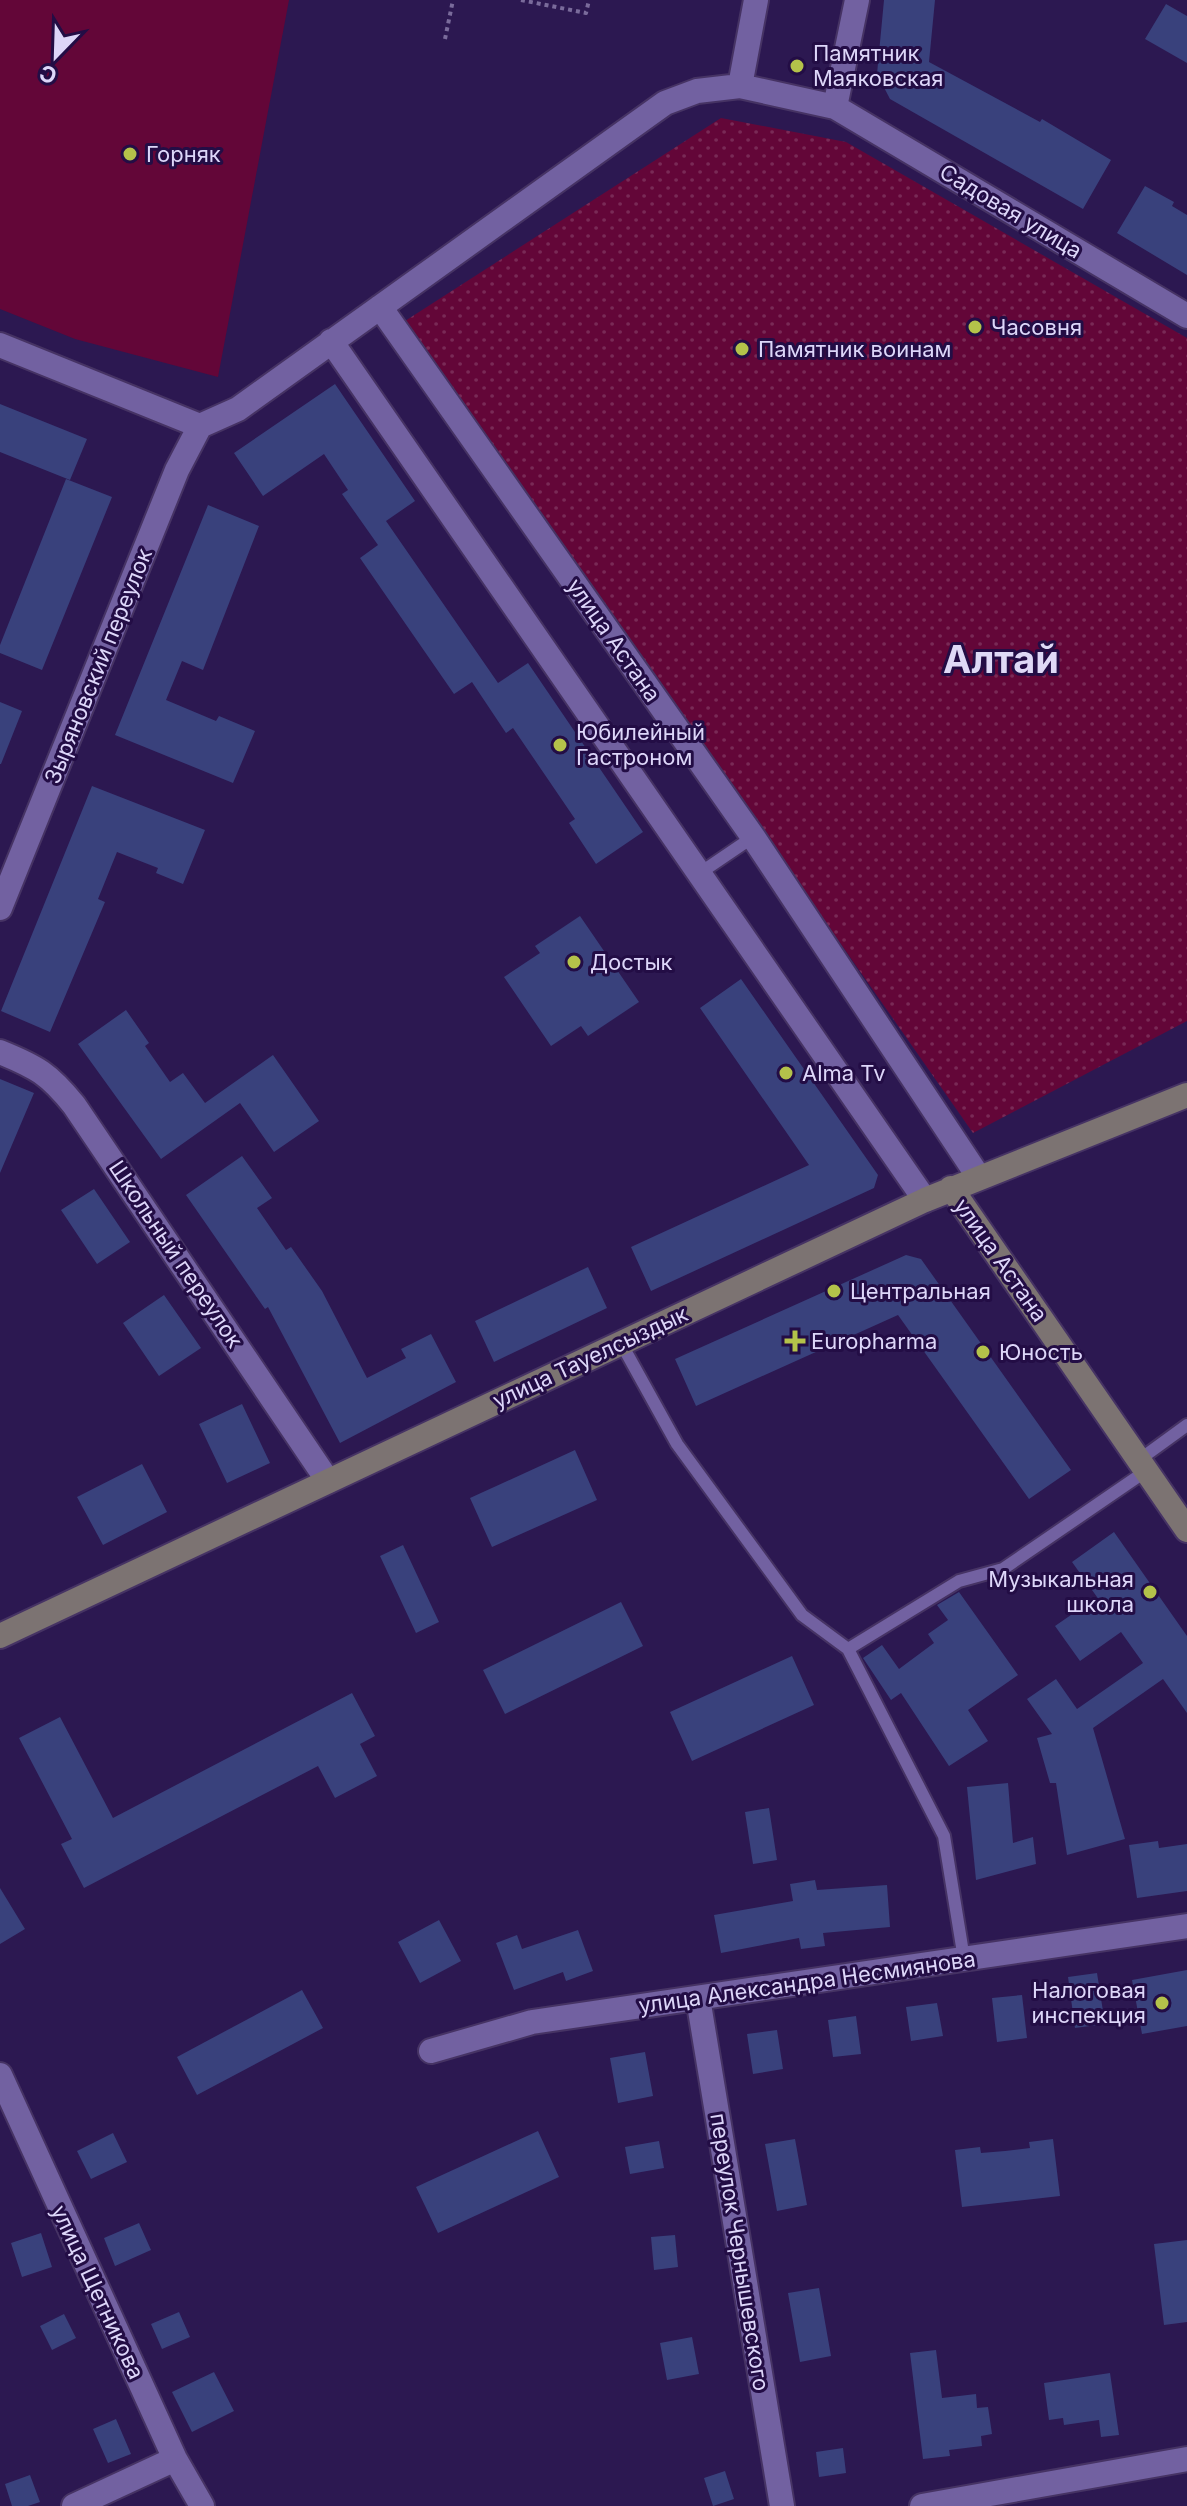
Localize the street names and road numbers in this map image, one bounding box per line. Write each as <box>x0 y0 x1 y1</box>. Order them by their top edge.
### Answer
street label: Садовая улица <box>935 158 1087 264</box>
street label: Зыряновский переулок <box>39 544 157 787</box>
street label: улица Астана <box>562 573 666 707</box>
street label: Школьный переулок <box>104 1156 248 1352</box>
street label: улица Астана <box>949 1193 1053 1327</box>
street label: улица Тауелсыздык <box>488 1300 692 1414</box>
street label: улица Александра Несмиянова <box>637 1945 977 2019</box>
street label: переулок Чернышевского <box>705 2111 775 2393</box>
street label: улица Щетникова <box>46 2201 150 2383</box>

